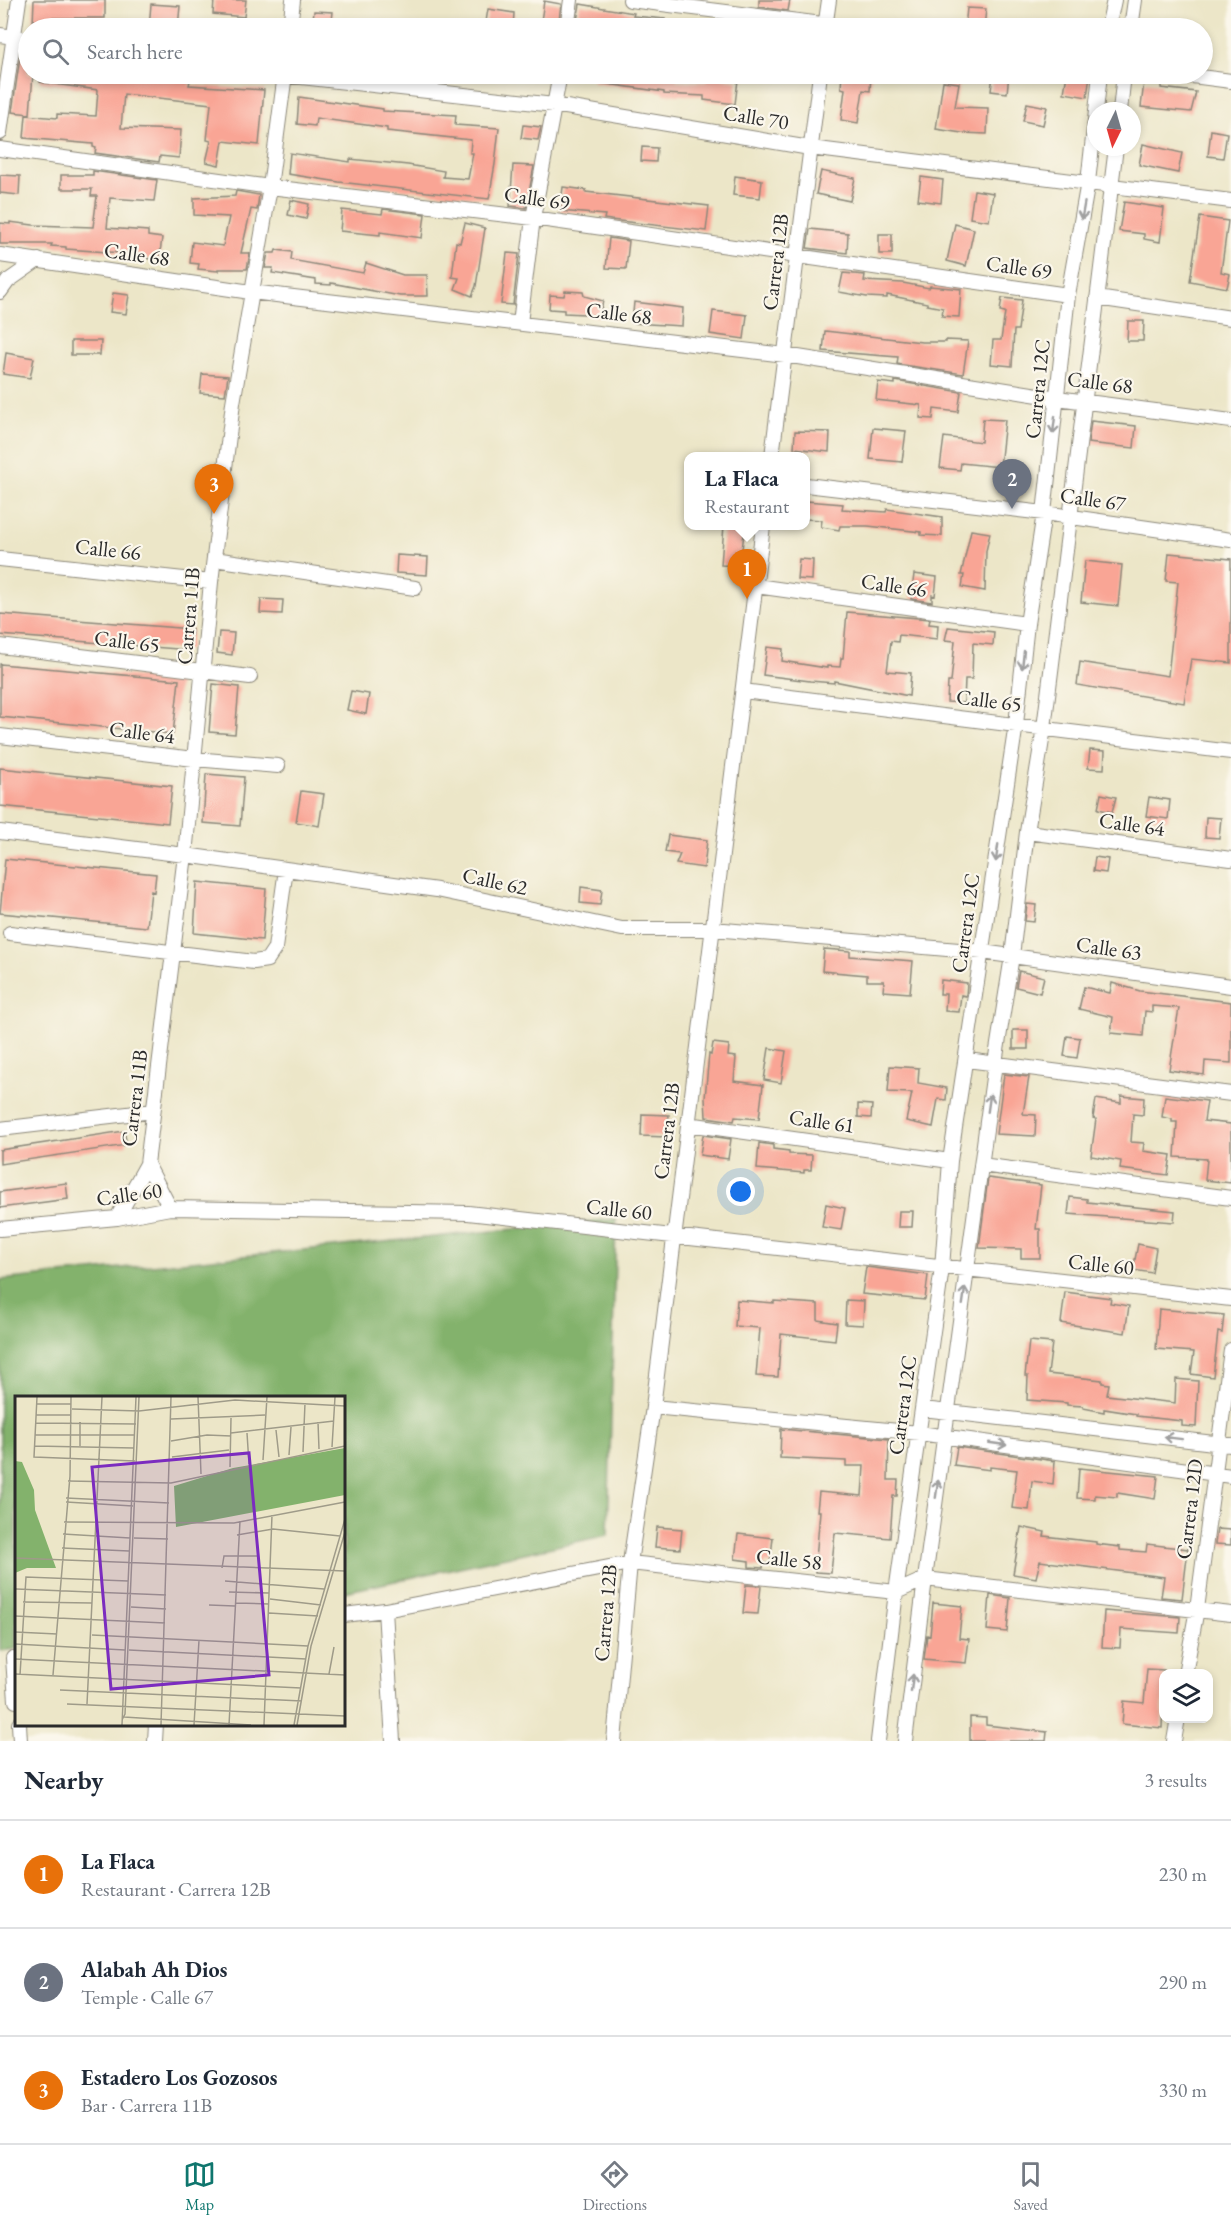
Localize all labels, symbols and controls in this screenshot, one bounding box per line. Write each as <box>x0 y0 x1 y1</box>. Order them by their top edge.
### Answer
search box <box>18 18 1213 84</box>
icon: search <box>39 35 72 68</box>
text: Search here <box>87 37 182 66</box>
street label: Calle 70 <box>721 99 791 135</box>
north arrow <box>1087 102 1141 156</box>
street label: Calle 69 <box>502 180 572 216</box>
one-way arrow <box>1077 201 1088 220</box>
street label: Carrera 12B <box>756 212 794 312</box>
street label: Calle 68 <box>102 236 172 272</box>
street label: Calle 69 <box>984 249 1054 285</box>
street label: Calle 68 <box>585 296 653 330</box>
street label: Carrera 12C <box>1018 338 1056 440</box>
street label: Calle 68 <box>1066 365 1134 399</box>
one-way arrow <box>1048 414 1059 434</box>
popup <box>684 452 810 530</box>
pin: 2 <box>992 460 1032 509</box>
pin: 3 <box>194 464 234 514</box>
text: La Flaca <box>705 464 779 493</box>
street label: Calle 67 <box>1058 481 1128 517</box>
text: Restaurant <box>705 493 789 519</box>
street label: Calle 66 <box>74 532 142 566</box>
pin: 1 <box>728 550 766 599</box>
street label: Carrera 11B <box>170 566 206 666</box>
street label: Calle 66 <box>859 567 929 603</box>
street label: Calle 65 <box>93 624 161 658</box>
one-way arrow <box>1017 649 1028 669</box>
street label: Calle 65 <box>955 683 1023 717</box>
street label: Calle 64 <box>108 715 177 750</box>
street label: Calle 64 <box>1097 806 1167 842</box>
one-way arrow <box>991 843 1002 862</box>
street label: Calle 62 <box>460 861 530 901</box>
street label: Carrera 12C <box>945 872 985 974</box>
street label: Calle 63 <box>1074 930 1144 966</box>
street label: Carrera 11B <box>115 1048 153 1148</box>
street label: Carrera 12B <box>647 1081 685 1181</box>
one-way arrow <box>984 1094 995 1113</box>
street label: Calle 61 <box>787 1103 857 1139</box>
street label: Calle 60 <box>94 1176 164 1212</box>
your location <box>726 1177 755 1206</box>
street label: Calle 60 <box>585 1192 653 1226</box>
street label: Calle 60 <box>1067 1247 1135 1281</box>
one-way arrow <box>958 1287 969 1307</box>
street label: Carrera 12C <box>882 1354 922 1456</box>
inset map <box>15 1396 345 1726</box>
one-way arrow <box>1164 1432 1183 1443</box>
one-way arrow <box>987 1438 1007 1449</box>
street label: Carrera 12D <box>1169 1457 1209 1561</box>
one-way arrow <box>931 1480 942 1500</box>
street label: Calle 58 <box>755 1542 823 1576</box>
street label: Carrera 12B <box>587 1563 623 1663</box>
map controls <box>1159 1669 1213 1723</box>
button: layers <box>1159 1669 1213 1723</box>
one-way arrow <box>907 1673 918 1693</box>
text: Nearby <box>24 1763 104 1797</box>
text: 3 results <box>1144 1767 1207 1793</box>
text: La Flaca <box>81 1847 155 1876</box>
text: 1 <box>38 1861 49 1887</box>
text: 230 m <box>1159 1861 1207 1887</box>
text: Restaurant · Carrera 12B <box>81 1876 271 1902</box>
text: Alabah Ah Dios <box>81 1955 227 1984</box>
text: 2 <box>38 1969 49 1995</box>
text: 290 m <box>1159 1969 1207 1995</box>
text: Temple · Calle 67 <box>81 1984 213 2010</box>
text: Estadero Los Gozosos <box>81 2063 277 2092</box>
text: 3 <box>38 2077 49 2103</box>
text: 330 m <box>1159 2077 1207 2103</box>
text: Bar · Carrera 11B <box>81 2092 212 2118</box>
tab: Map <box>183 2158 216 2215</box>
tab: Directions <box>583 2158 647 2215</box>
tab: Saved <box>1013 2158 1048 2215</box>

